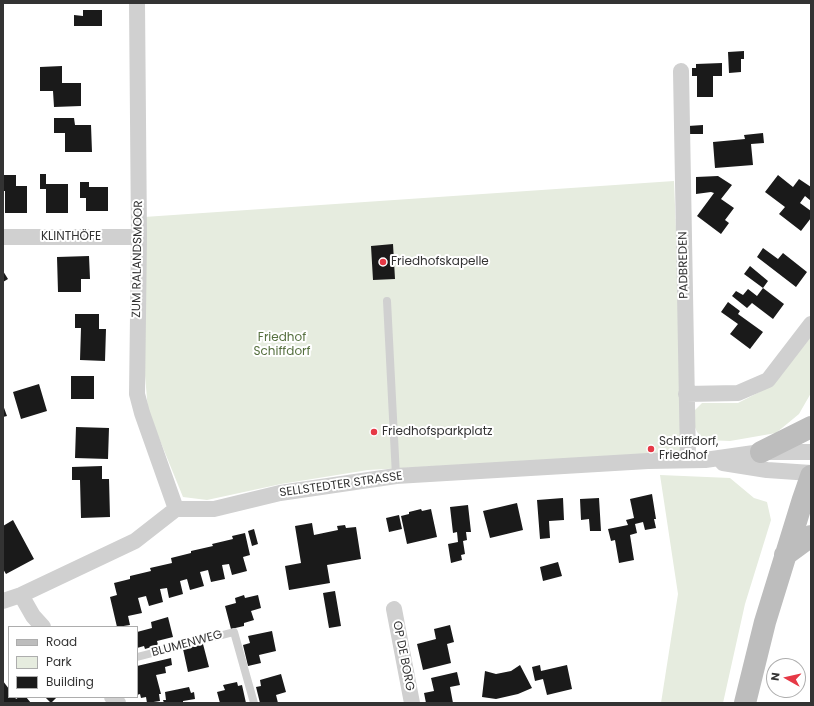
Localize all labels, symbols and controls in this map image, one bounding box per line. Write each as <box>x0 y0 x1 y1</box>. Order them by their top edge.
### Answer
street label: ZUM RALANDSMOOR <box>130 200 146 318</box>
street label: KLINTHÖFE <box>41 230 101 244</box>
street label: PADBREDEN <box>676 231 692 299</box>
place label: Friedhofskapelle <box>391 255 489 269</box>
marker: Friedhofskapelle <box>378 257 388 267</box>
park label: Friedhof Schiffdorf <box>253 331 311 359</box>
place label: Friedhofsparkplatz <box>382 425 492 439</box>
marker: Friedhofsparkplatz <box>369 427 379 437</box>
place label: Schiffdorf, Friedhof <box>659 435 718 463</box>
marker: Schiffdorf, Friedhof <box>646 444 656 454</box>
street label: SELLSTEDTER STRASSE <box>279 469 403 501</box>
street label: OP DE BORG <box>389 620 417 692</box>
legend <box>8 626 138 698</box>
street label: BLUMENWEG <box>150 628 224 660</box>
text: Road <box>46 633 77 650</box>
text: Park <box>46 653 72 670</box>
north arrow <box>766 658 806 698</box>
text: N <box>767 671 784 682</box>
text: Building <box>46 673 94 690</box>

